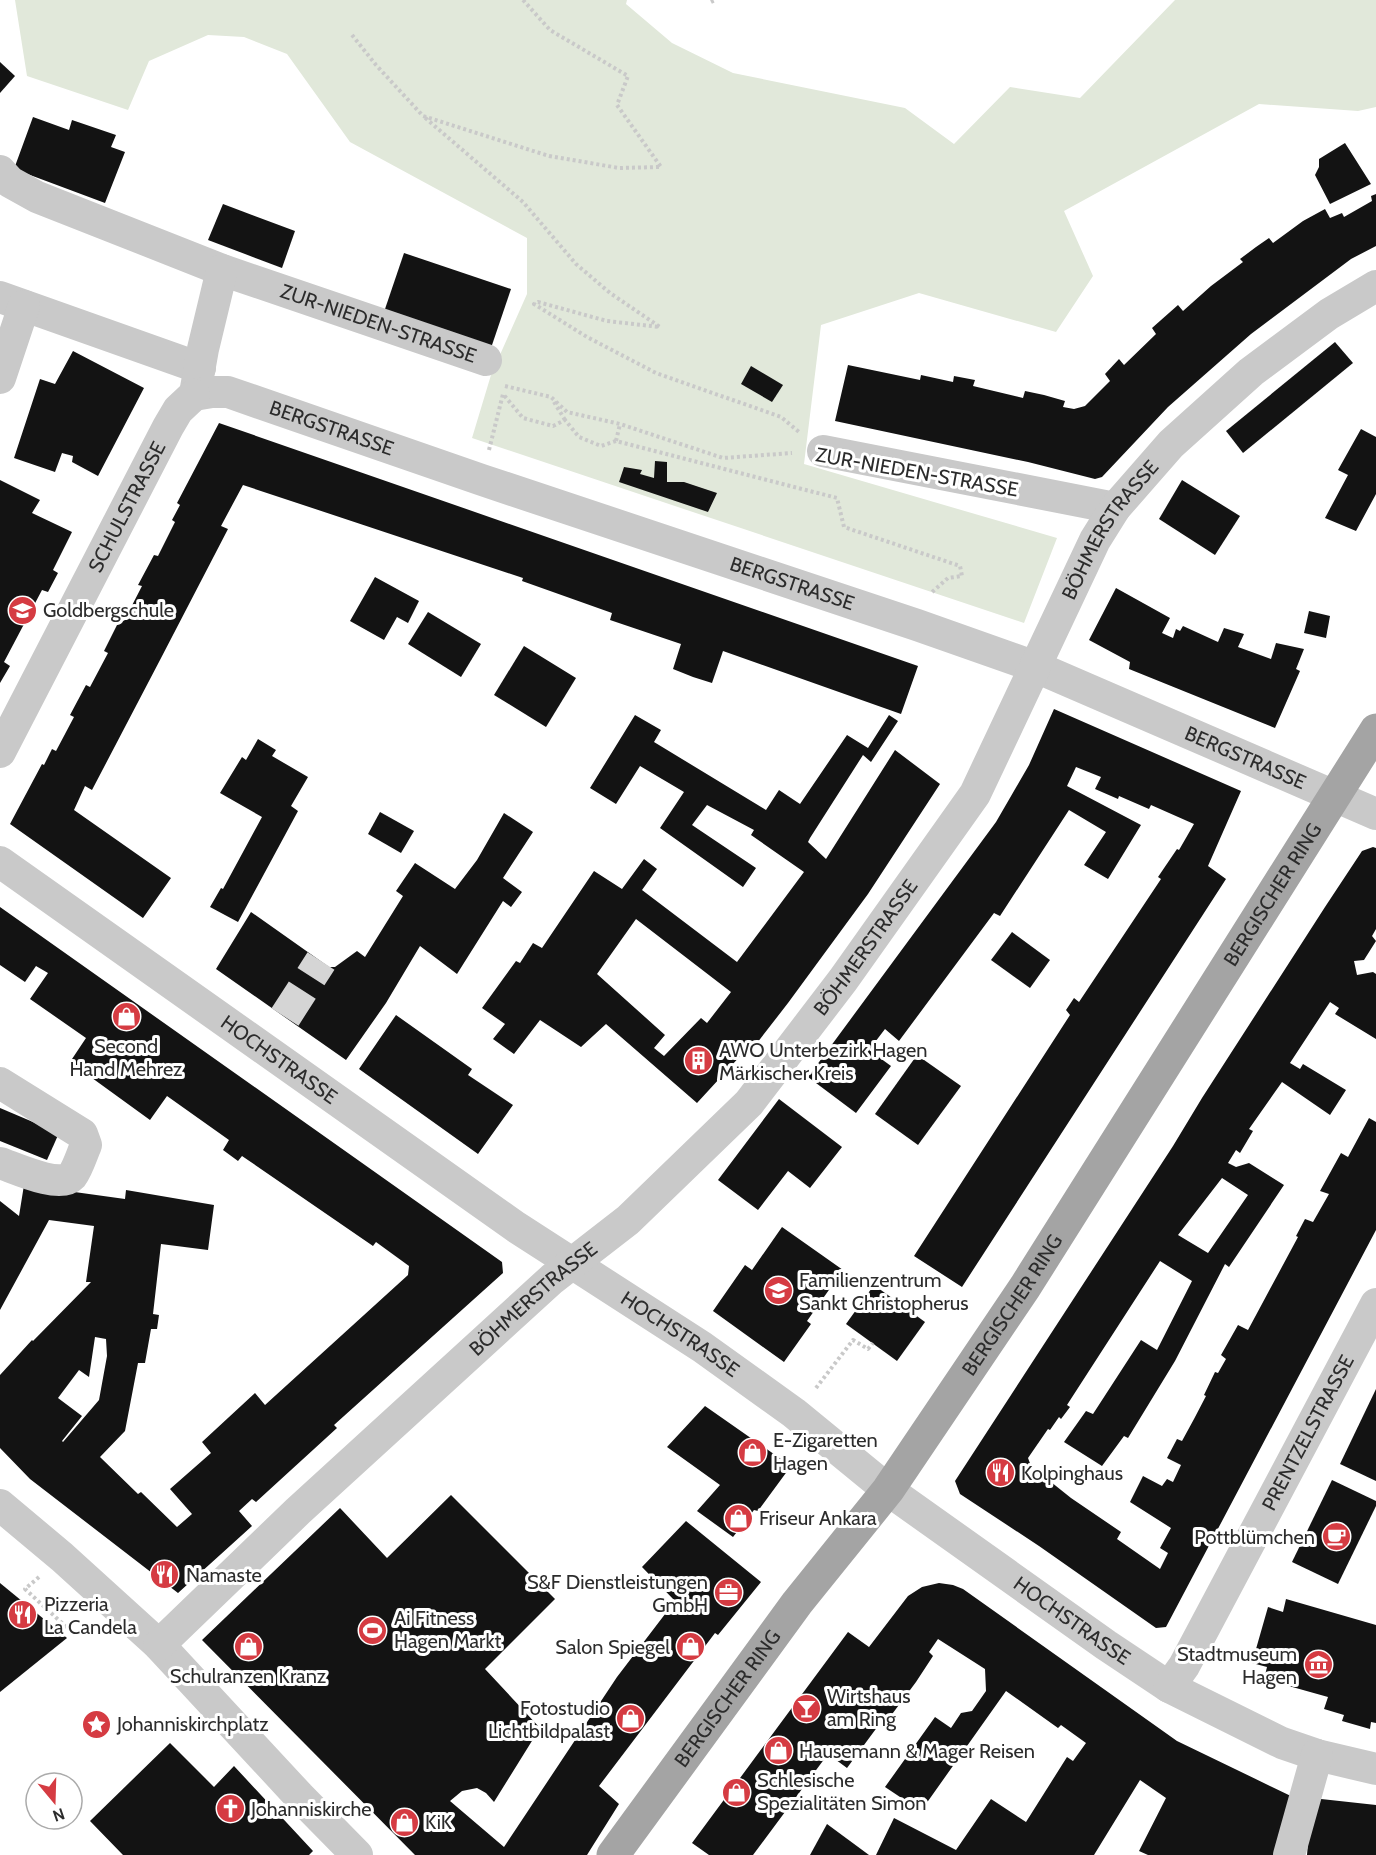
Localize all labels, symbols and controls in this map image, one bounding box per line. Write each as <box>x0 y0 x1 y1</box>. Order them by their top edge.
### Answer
street label: ZUR-NIEDEN-STRASSE <box>277 279 480 368</box>
street label: BERGSTRASSE <box>266 395 397 461</box>
street label: SCHULSTRASSE <box>83 437 170 576</box>
street label: ZUR-NIEDEN-STRASSE <box>814 442 1020 502</box>
street label: BÖHMERSTRASSE <box>1057 455 1163 603</box>
street label: BERGSTRASSE <box>727 551 858 615</box>
school or university icon: Goldbergschule <box>6 594 38 626</box>
place label: Goldbergschule <box>43 598 174 622</box>
street label: BERGSTRASSE <box>1181 721 1310 794</box>
street label: BERGISCHER RING <box>1218 819 1326 970</box>
street label: BÖHMERSTRASSE <box>808 875 923 1020</box>
shop icon: Second Hand Mehrez <box>110 1000 142 1032</box>
street label: HOCHSTRASSE <box>216 1010 342 1109</box>
place label: Second Hand Mehrez <box>69 1034 183 1081</box>
place label: AWO Unterbezirk Hagen Märkischer Kreis <box>719 1038 927 1085</box>
building icon: AWO Unterbezirk Hagen Märkischer Kreis <box>682 1045 714 1077</box>
street label: BERGISCHER RING <box>957 1230 1067 1380</box>
street label: BÖHMERSTRASSE <box>464 1236 602 1361</box>
place label: Familienzentrum Sankt Christopherus <box>799 1268 969 1315</box>
school or university icon: Familienzentrum Sankt Christopherus <box>762 1275 794 1307</box>
street label: HOCHSTRASSE <box>617 1286 744 1382</box>
street label: PRENTZELSTRASSE <box>1257 1351 1359 1515</box>
place label: E-Zigaretten Hagen <box>773 1428 878 1475</box>
shop icon: E-Zigaretten Hagen <box>736 1436 768 1468</box>
restaurant icon: Kolpinghaus <box>984 1457 1016 1489</box>
place label: Kolpinghaus <box>1021 1461 1123 1485</box>
shop icon: Friseur Ankara <box>722 1502 754 1534</box>
place label: Friseur Ankara <box>759 1506 877 1530</box>
cafe icon: Pottblümchen <box>1320 1521 1352 1553</box>
place label: Pottblümchen <box>1194 1525 1315 1549</box>
restaurant icon: Namaste <box>149 1559 181 1591</box>
place label: Namaste <box>186 1563 262 1587</box>
place label: S&F Dienstleistungen GmbH <box>527 1570 708 1617</box>
street label: HOCHSTRASSE <box>1009 1571 1135 1670</box>
office icon: S&F Dienstleistungen GmbH <box>713 1577 745 1609</box>
place label: Pizzeria La Candela <box>44 1592 137 1639</box>
restaurant icon: Pizzeria La Candela <box>7 1599 39 1631</box>
place label: Ai Fitness Hagen Markt <box>394 1606 501 1653</box>
sports icon: Ai Fitness Hagen Markt <box>357 1614 389 1646</box>
street label: BERGISCHER RING <box>669 1625 786 1772</box>
shop icon: Schulranzen Kranz <box>232 1630 264 1662</box>
shop icon: Salon Spiegel <box>675 1631 707 1663</box>
place label: Salon Spiegel <box>555 1635 670 1659</box>
place label: Stadtmuseum Hagen <box>1177 1642 1297 1689</box>
museum icon: Stadtmuseum Hagen <box>1302 1649 1334 1681</box>
place label: Schulranzen Kranz <box>170 1664 326 1688</box>
place label: Wirtshaus am Ring <box>827 1684 911 1731</box>
bar icon: Wirtshaus am Ring <box>790 1692 822 1724</box>
place label: Fotostudio Lichtbildpalast <box>488 1696 610 1743</box>
shop icon: Fotostudio Lichtbildpalast <box>615 1703 647 1735</box>
place icon: Johanniskirchplatz <box>80 1708 112 1740</box>
place label: Johanniskirchplatz <box>116 1712 269 1736</box>
shop icon: Hausemann & Mager Reisen <box>762 1735 794 1767</box>
place label: Hausemann & Mager Reisen <box>799 1739 1035 1763</box>
place label: Schlesische Spezialitäten Simon <box>757 1768 926 1815</box>
north arrow <box>24 1771 84 1831</box>
shop icon: Schlesische Spezialitäten Simon <box>720 1776 752 1808</box>
church icon: Johanniskirche <box>214 1793 246 1825</box>
place label: Johanniskirche <box>250 1797 372 1821</box>
text: N <box>50 1804 67 1826</box>
shop icon: KiK <box>388 1806 420 1838</box>
place label: KiK <box>425 1810 453 1834</box>

